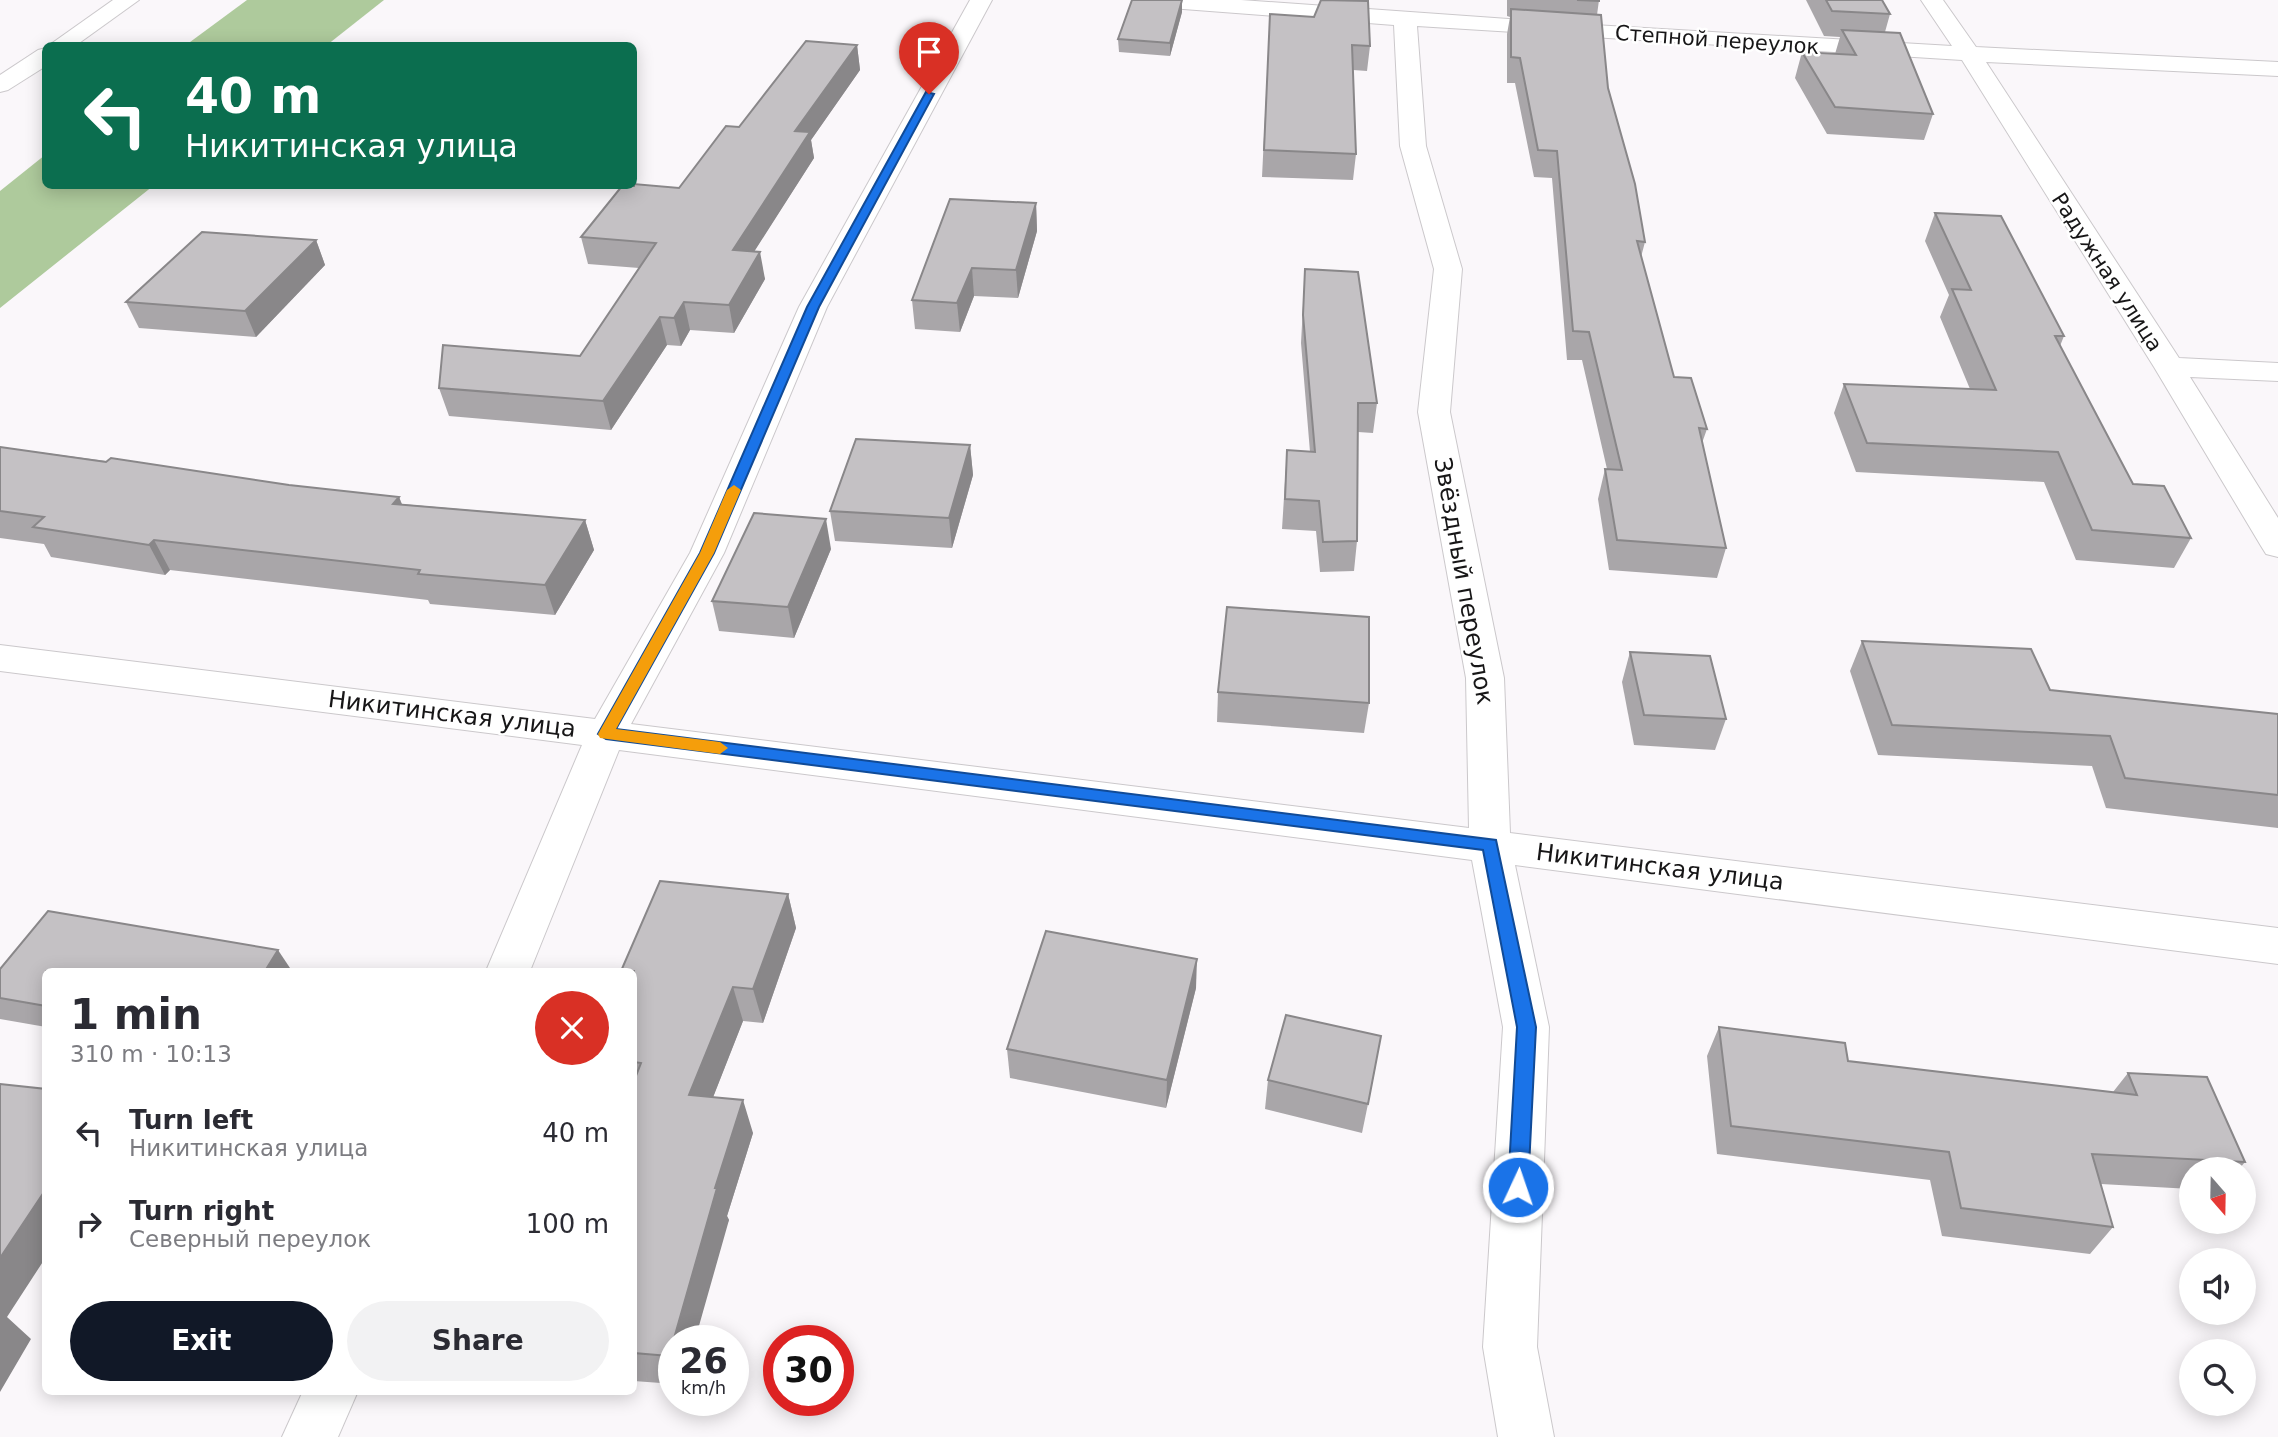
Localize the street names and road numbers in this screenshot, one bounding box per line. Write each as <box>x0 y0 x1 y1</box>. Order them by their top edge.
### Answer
street label: Степной переулок <box>1614 21 1820 59</box>
street label: Радужная улица <box>2047 188 2167 356</box>
street label: Звёздный переулок <box>1428 455 1500 707</box>
street label: Никитинская улица <box>326 685 578 743</box>
street label: Никитинская улица <box>1534 838 1786 896</box>

